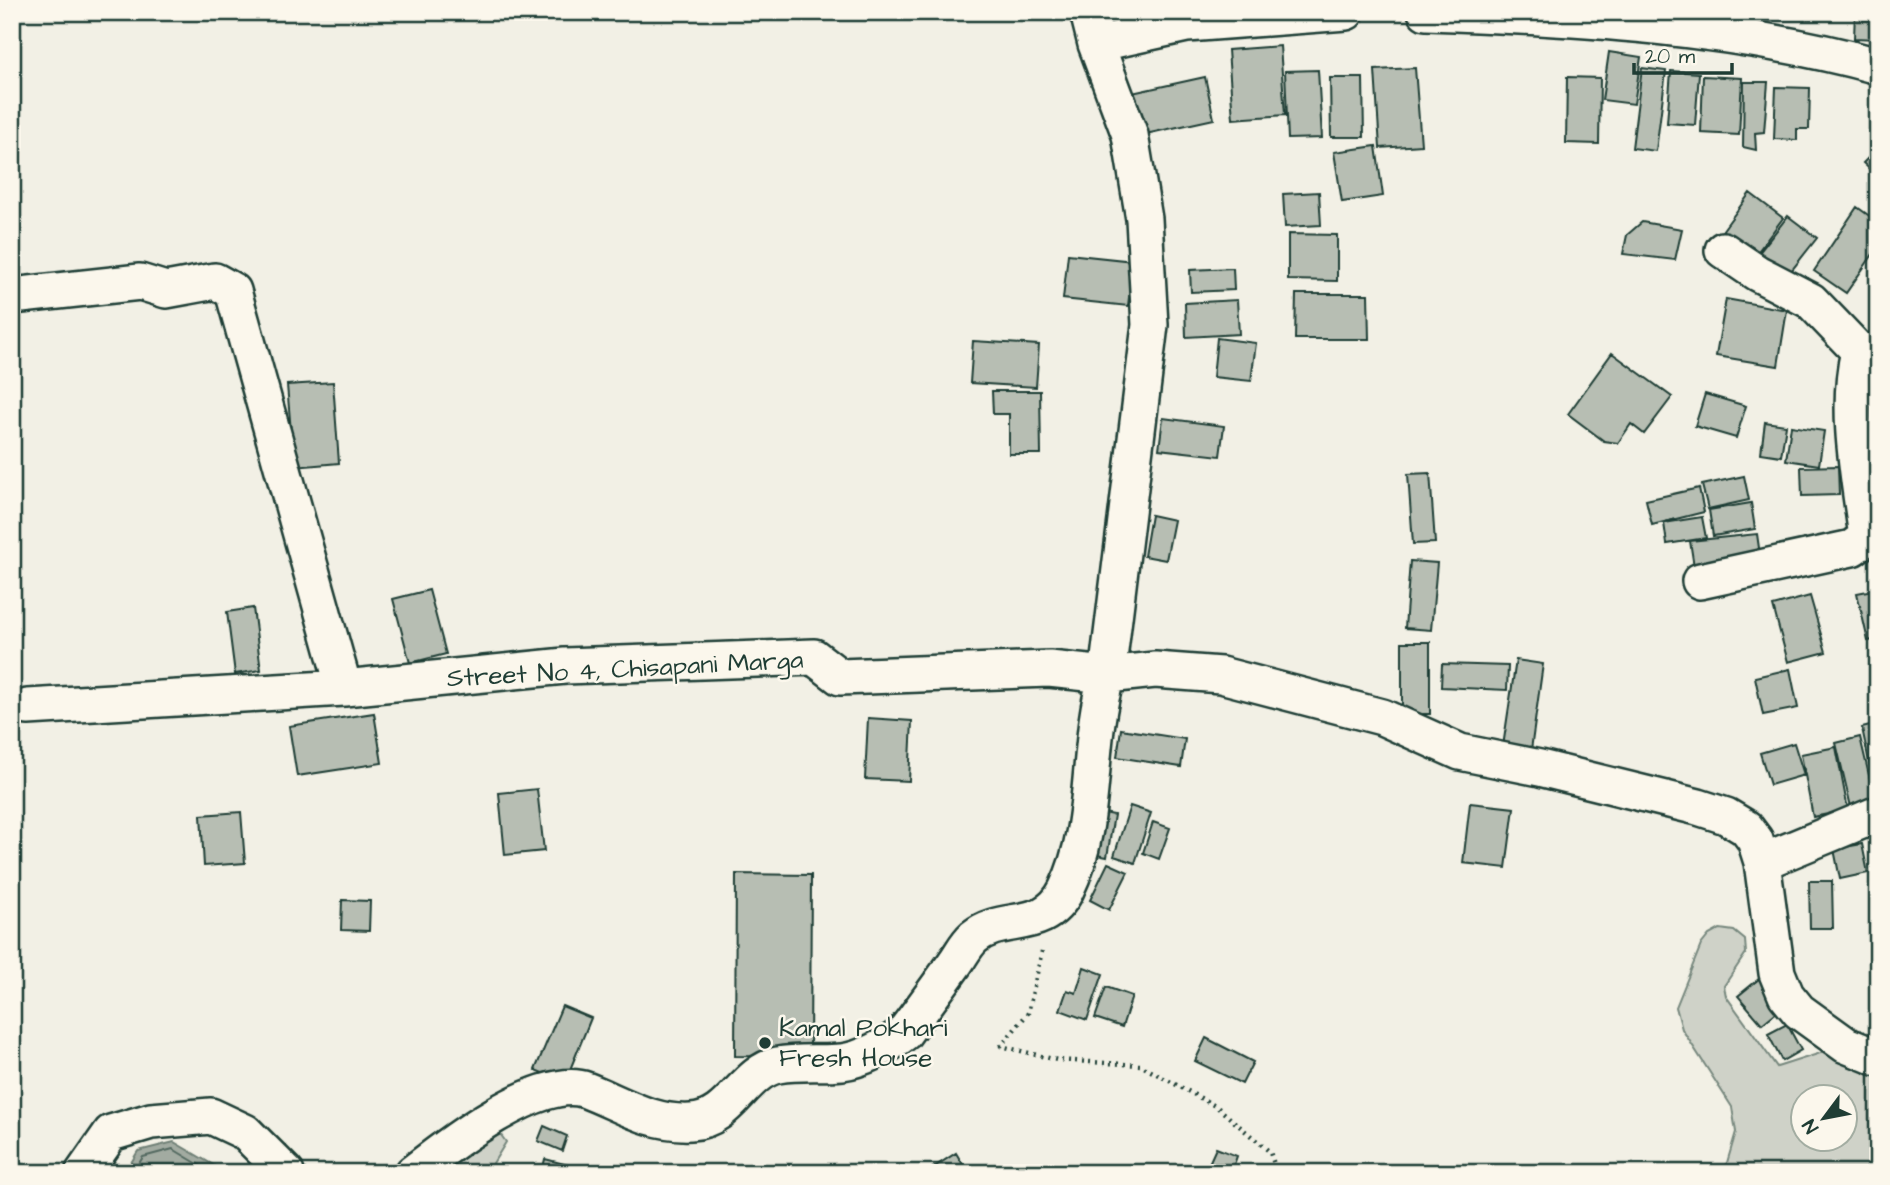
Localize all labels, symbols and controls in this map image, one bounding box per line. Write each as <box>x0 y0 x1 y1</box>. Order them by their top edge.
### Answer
scale bar <box>1634 32 1732 76</box>
text: 20 m <box>1645 42 1696 71</box>
street label: Street No 4, Chisapani Marga <box>446 642 804 698</box>
place label: Kamal Pokhari Fresh House <box>779 1010 948 1076</box>
marker: Kamal Pokhari Fresh House <box>757 1035 773 1051</box>
north arrow <box>1788 1084 1858 1154</box>
text: N <box>1796 1114 1825 1138</box>

